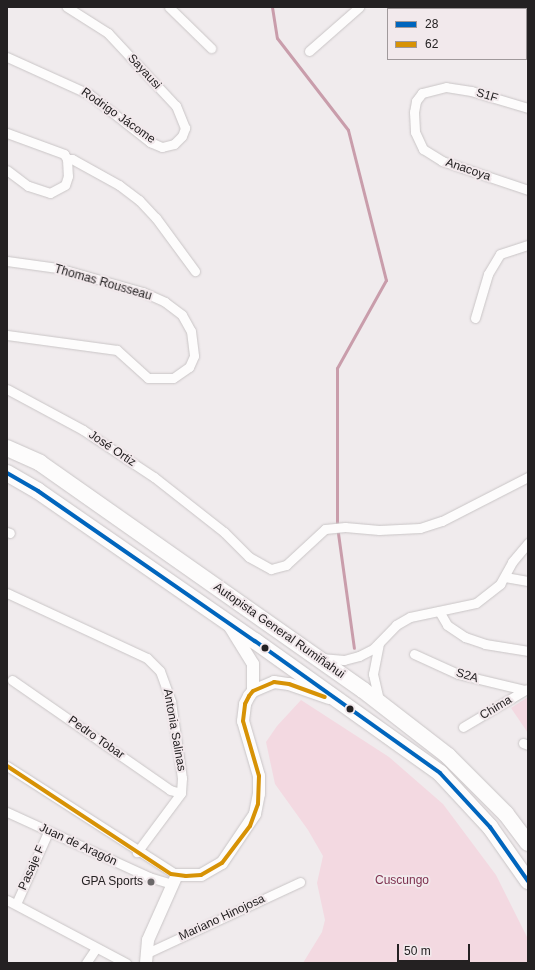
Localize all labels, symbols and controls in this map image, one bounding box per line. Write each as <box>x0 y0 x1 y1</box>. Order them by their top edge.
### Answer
legend <box>387 8 527 60</box>
text: 28 <box>425 17 438 31</box>
text: 62 <box>425 37 438 51</box>
street label: Sayausi <box>124 51 164 93</box>
street label: Rodrigo Jácome <box>78 85 158 147</box>
street label: S1F <box>474 86 500 106</box>
street label: Anacoya <box>444 156 492 184</box>
street label: Thomas Rousseau <box>53 262 153 304</box>
street label: José Ortiz <box>86 428 138 470</box>
street label: Autopista General Rumiñahui <box>211 580 347 682</box>
unlabelled marker <box>260 643 270 653</box>
street label: S2A <box>454 666 480 686</box>
street label: Antonia Salinas <box>160 688 188 772</box>
street label: Chima <box>477 693 515 723</box>
unlabelled marker <box>345 704 355 714</box>
street label: Pedro Tobar <box>65 713 127 763</box>
street label: Juan de Aragón <box>37 821 119 869</box>
street label: Pasaje F <box>16 843 48 893</box>
park label: Cuscungo <box>375 874 429 888</box>
place label: GPA Sports <box>81 875 143 889</box>
marker: GPA Sports <box>146 877 156 887</box>
street label: Mariano Hinojosa <box>177 892 267 944</box>
scale bar <box>399 936 472 962</box>
text: 50 m <box>404 944 431 958</box>

